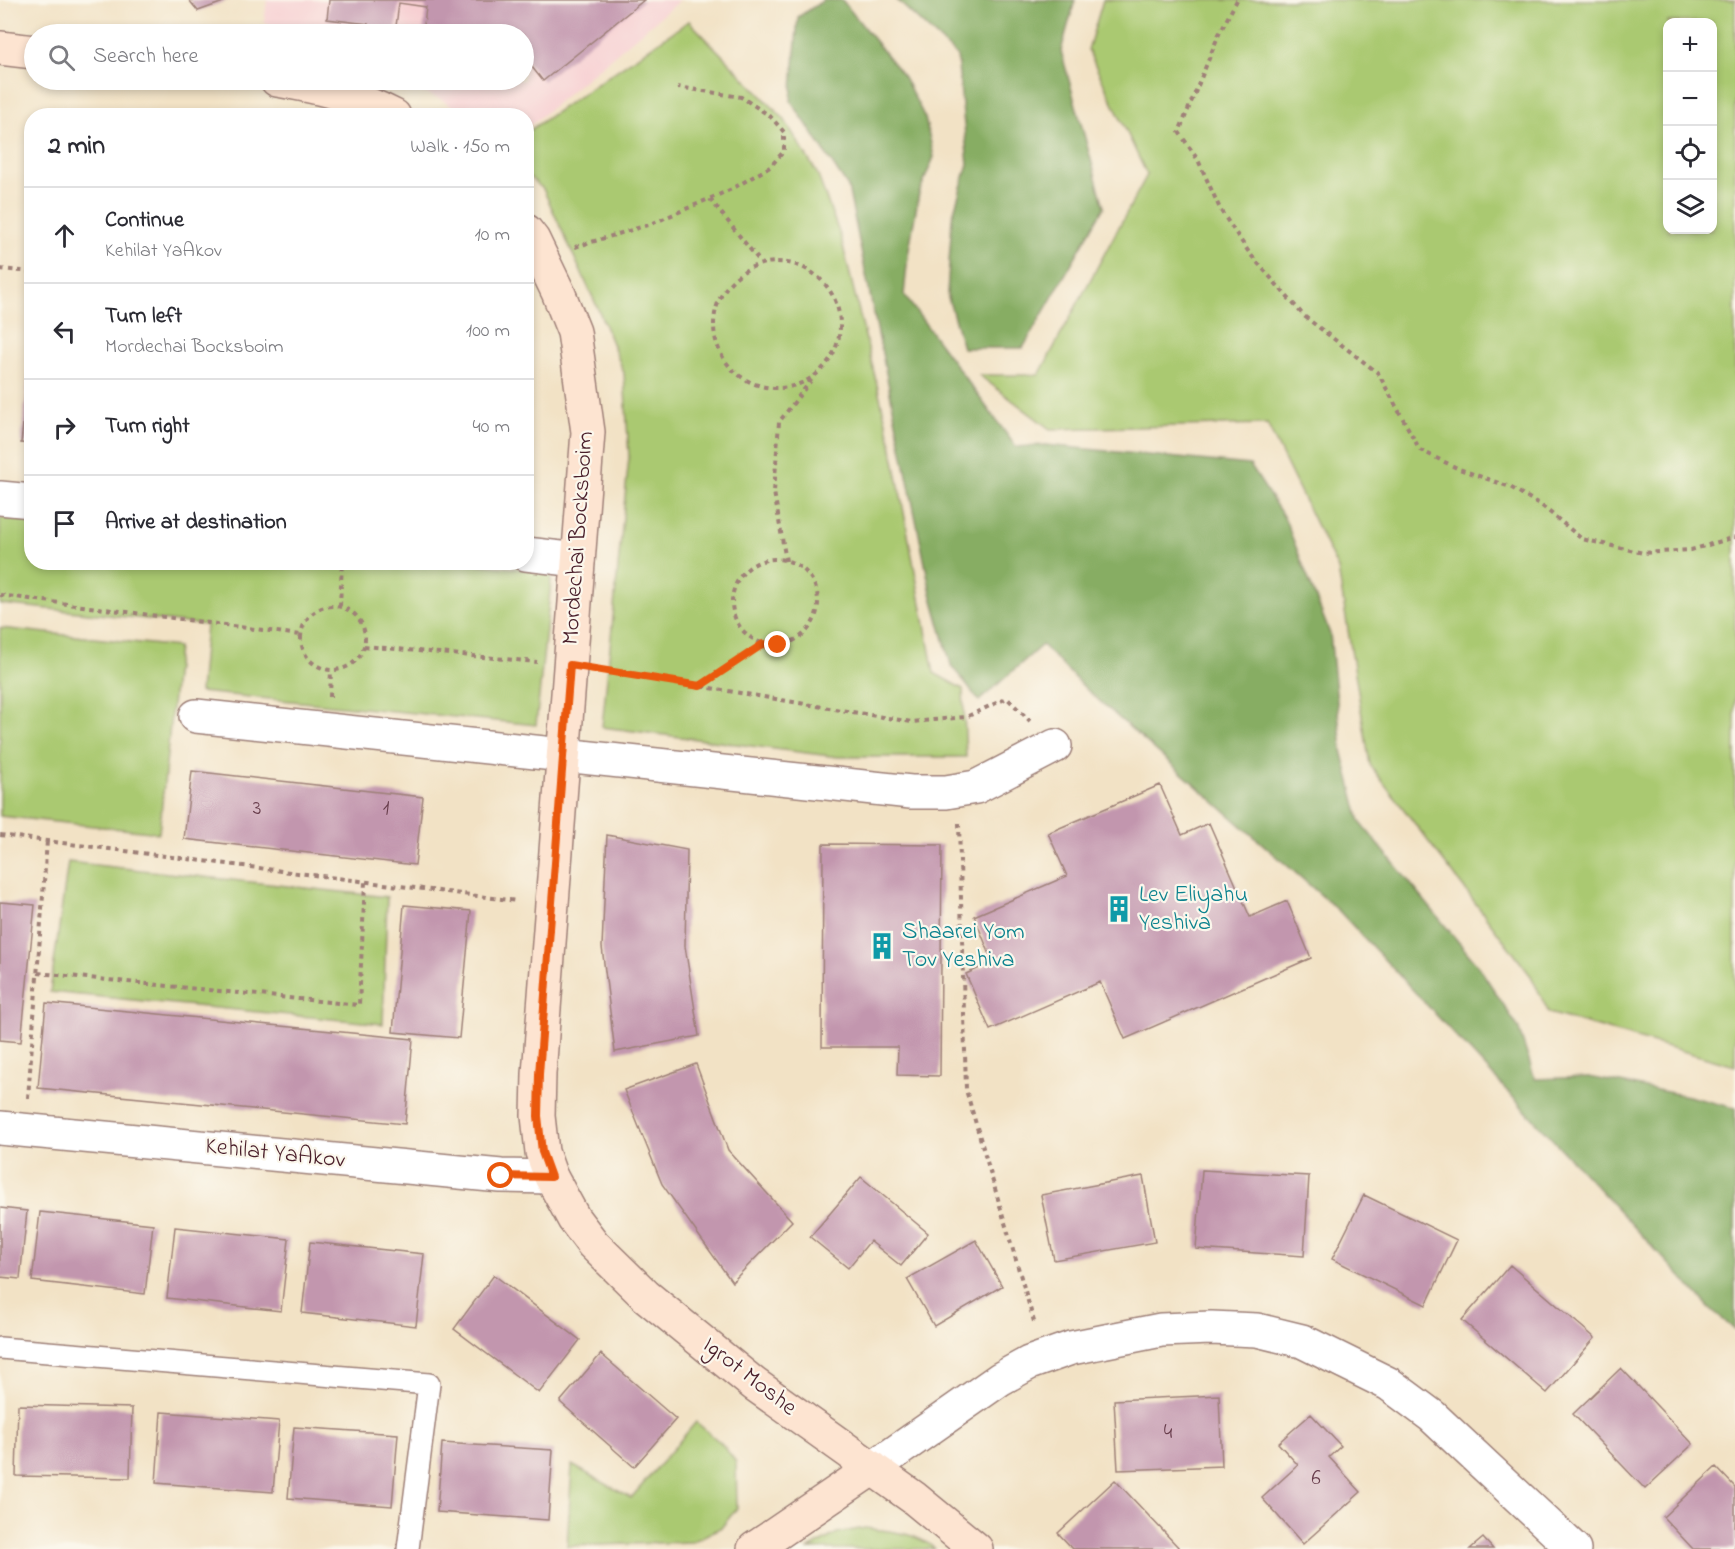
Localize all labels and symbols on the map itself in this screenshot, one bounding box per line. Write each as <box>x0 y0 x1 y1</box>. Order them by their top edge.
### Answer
street label: Mordechai Bocksboim <box>554 430 604 646</box>
route end <box>764 631 790 657</box>
house number: 3 <box>253 794 261 824</box>
house number: 1 <box>383 794 390 824</box>
place label: Lev Eliyahu Yeshiva <box>1139 878 1248 941</box>
building icon: Lev Eliyahu Yeshiva <box>1104 894 1134 924</box>
place label: Shaarei Yom Tov Yeshiva <box>902 915 1025 978</box>
building icon: Shaarei Yom Tov Yeshiva <box>867 931 897 961</box>
street label: Kehilat YaAkov <box>203 1129 347 1179</box>
route start <box>487 1162 513 1188</box>
street label: Igrot Moshe <box>694 1329 804 1425</box>
house number: 4 <box>1164 1418 1173 1448</box>
house number: 6 <box>1311 1464 1321 1494</box>

